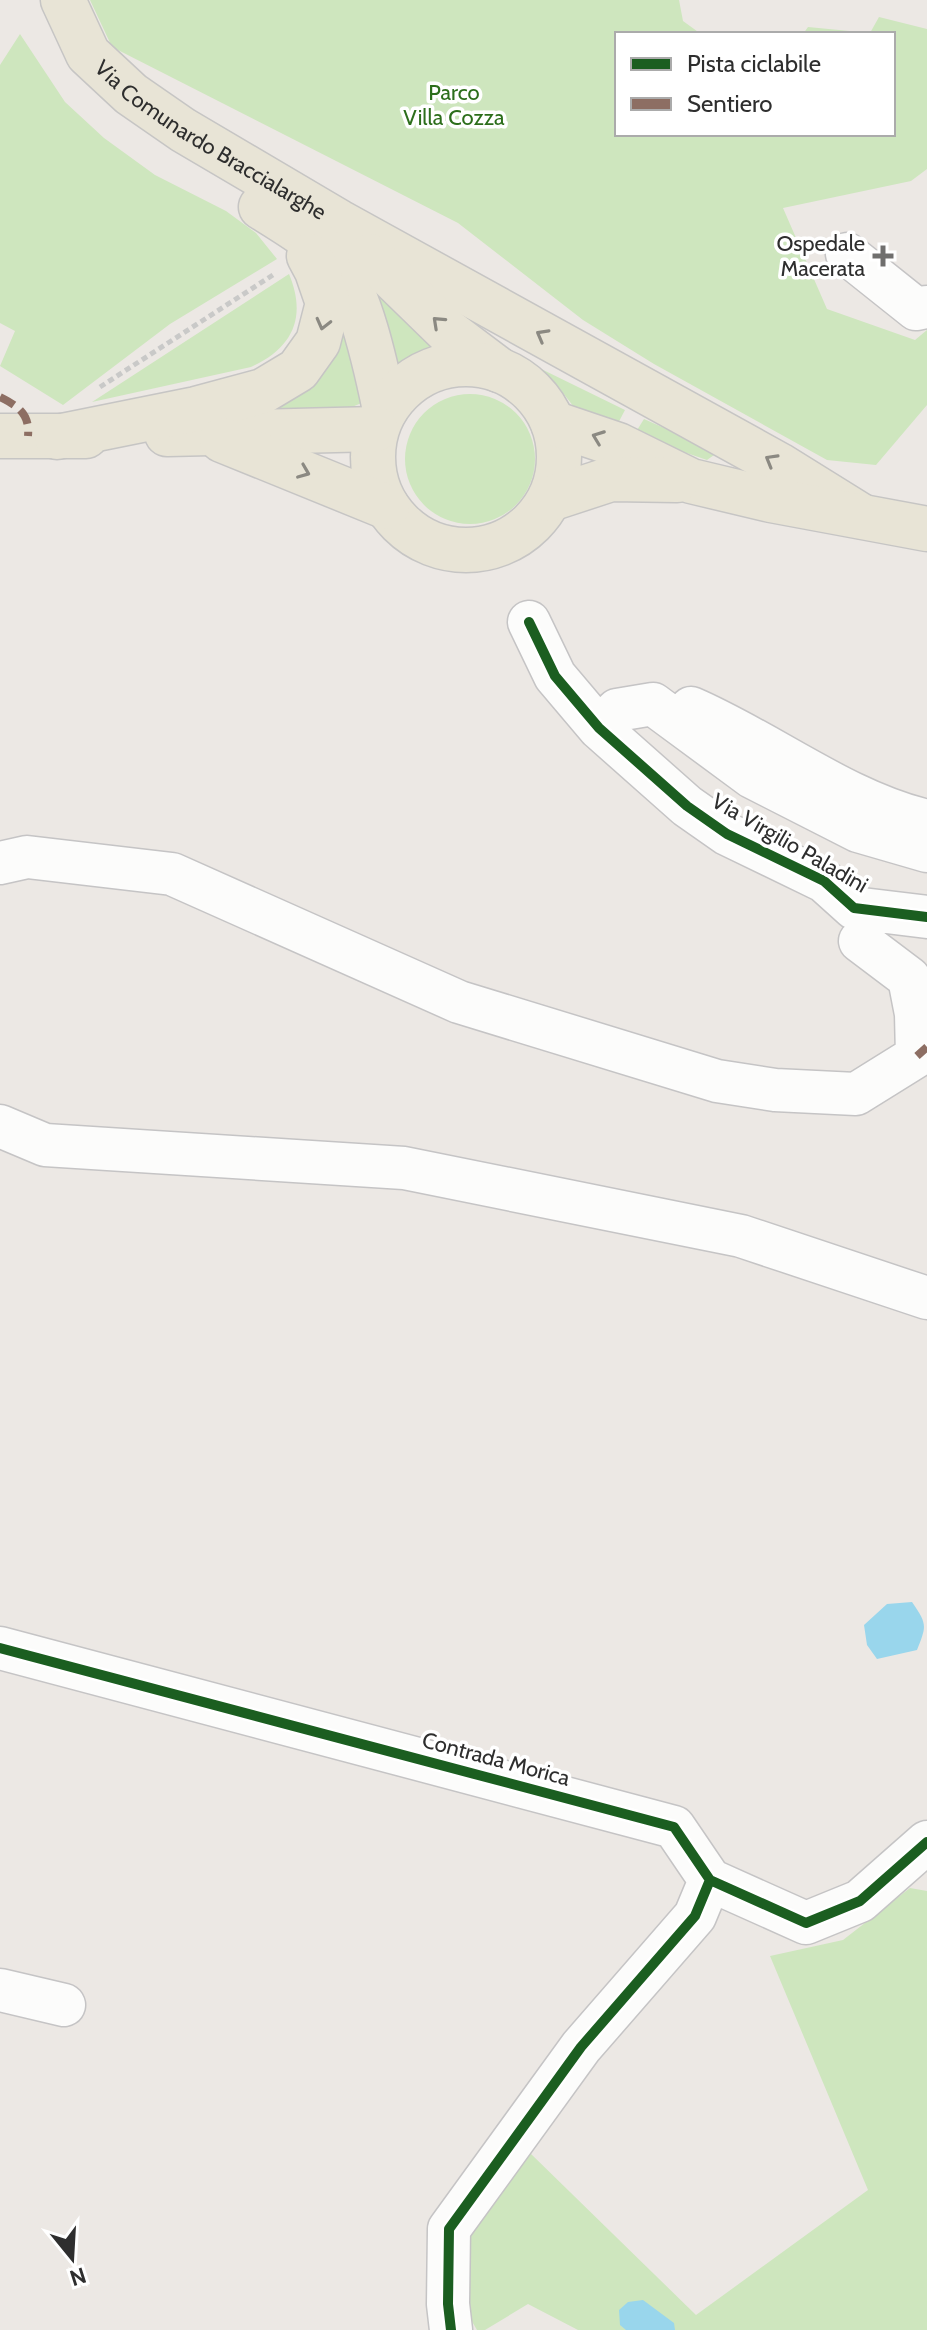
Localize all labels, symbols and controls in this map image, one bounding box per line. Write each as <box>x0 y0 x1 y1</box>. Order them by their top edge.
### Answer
legend <box>615 32 895 136</box>
text: Pista ciclabile <box>687 49 821 78</box>
street label: Via Comunardo Braccialarghe <box>89 54 331 225</box>
park label: Parco Villa Cozza <box>403 79 505 131</box>
text: Sentiero <box>687 89 772 118</box>
place label: Ospedale Macerata <box>776 230 865 282</box>
marker: Ospedale Macerata <box>872 245 894 267</box>
one-way arrow <box>315 316 332 330</box>
one-way arrow <box>432 317 447 331</box>
one-way arrow <box>536 330 551 345</box>
one-way arrow <box>592 431 606 447</box>
one-way arrow <box>765 454 779 470</box>
one-way arrow <box>296 463 310 479</box>
street label: Via Virgilio Paladini <box>707 787 873 899</box>
street label: Contrada Morica <box>419 1726 573 1792</box>
north arrow <box>32 2218 112 2298</box>
text: N <box>66 2261 90 2292</box>

